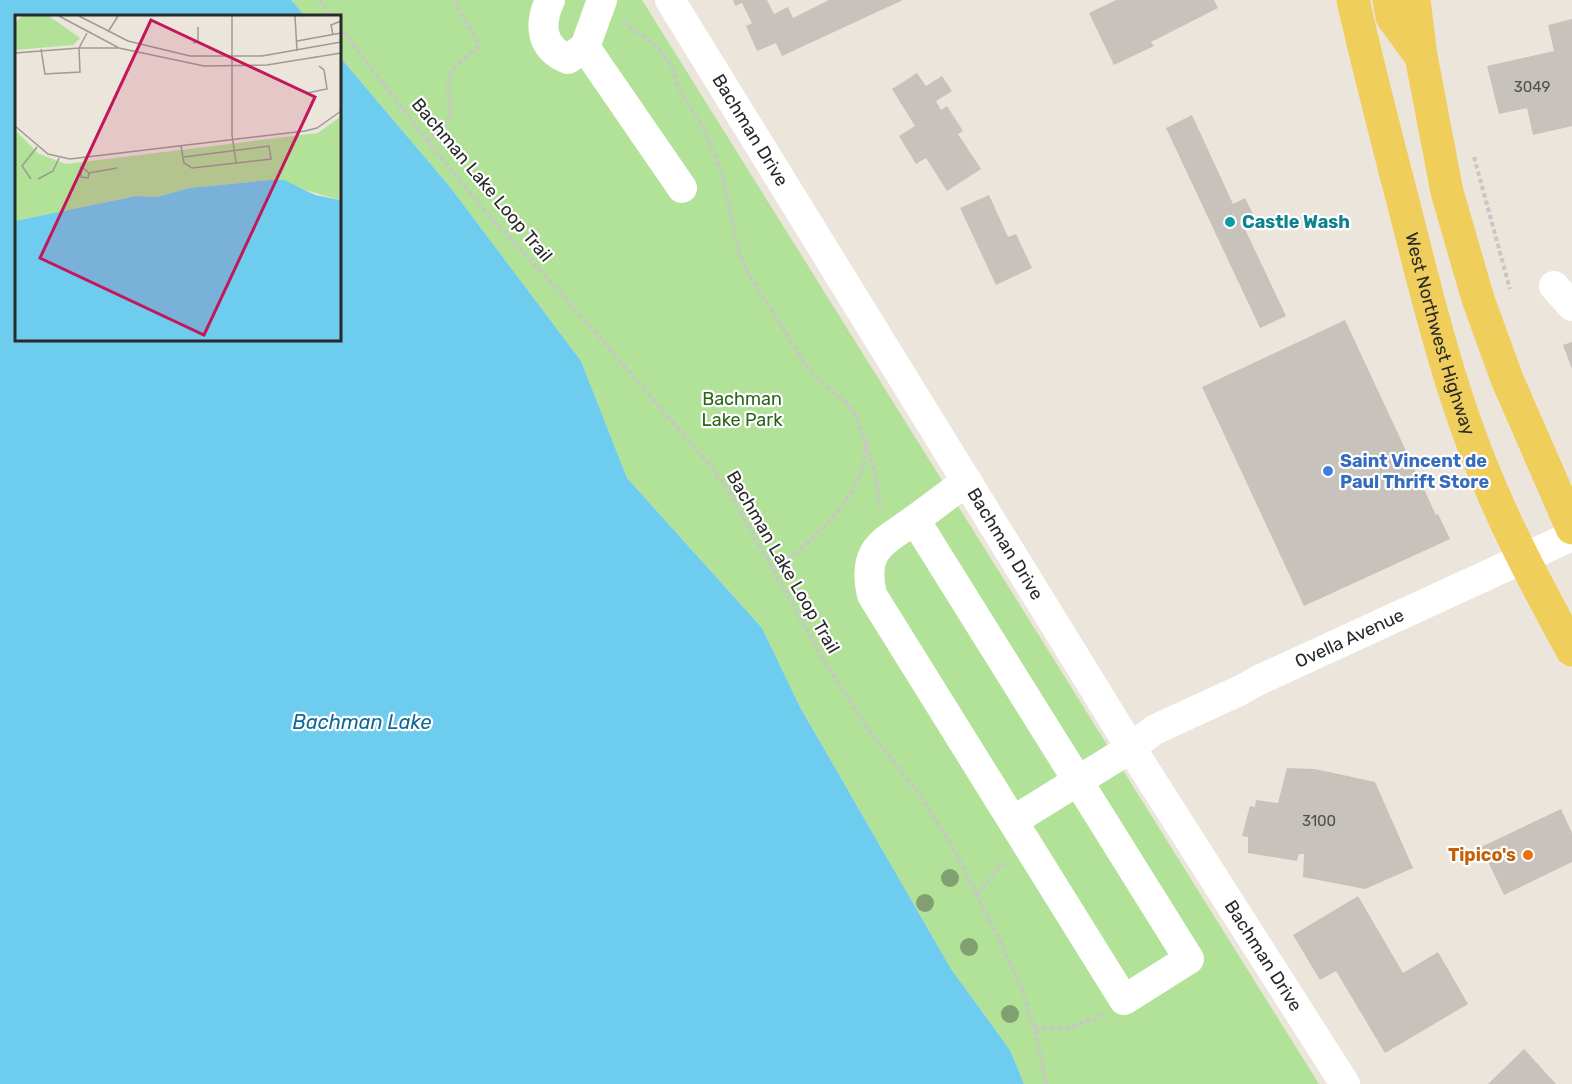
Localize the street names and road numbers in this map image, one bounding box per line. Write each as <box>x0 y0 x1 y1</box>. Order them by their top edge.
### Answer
street label: Bachman Drive <box>707 70 793 190</box>
street label: Bachman Lake Loop Trail <box>407 94 557 266</box>
street label: West Northwest Highway <box>1400 230 1480 438</box>
street label: Bachman Lake Loop Trail <box>722 467 844 657</box>
street label: Bachman Drive <box>962 484 1048 604</box>
street label: Ovella Avenue <box>1292 604 1408 673</box>
street label: Bachman Drive <box>1220 896 1307 1015</box>

